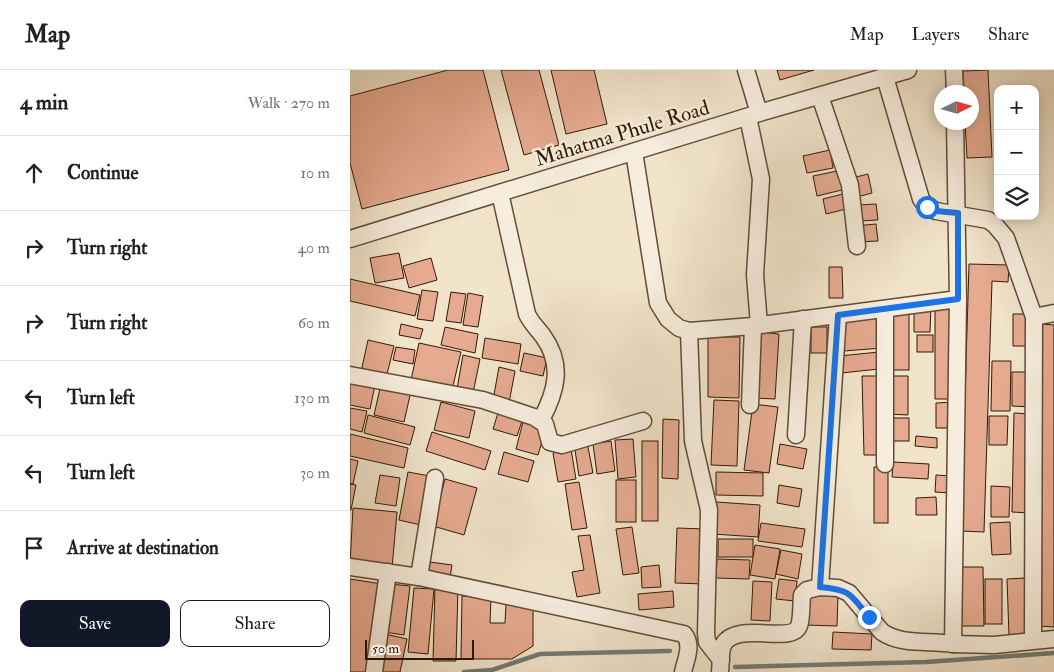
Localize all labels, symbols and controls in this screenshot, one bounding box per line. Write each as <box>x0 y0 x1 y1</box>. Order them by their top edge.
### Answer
text: Map <box>25 19 70 50</box>
text: Map <box>850 23 884 46</box>
text: Layers <box>912 23 960 46</box>
text: Share <box>988 23 1029 46</box>
north arrow <box>934 85 979 130</box>
map controls <box>994 85 1039 220</box>
button: + <box>994 85 1039 130</box>
text: 4 min <box>20 89 68 116</box>
text: Walk · 270 m <box>248 93 330 113</box>
street label: Mahatma Phule Road <box>532 94 713 173</box>
button: − <box>994 130 1039 175</box>
icon: ahead <box>20 159 48 187</box>
text: Continue <box>67 161 138 185</box>
text: 10 m <box>300 163 330 183</box>
button: layers <box>994 175 1039 220</box>
route start <box>916 196 939 219</box>
icon: right <box>20 234 48 262</box>
text: Turn right <box>67 236 147 260</box>
text: 40 m <box>297 238 330 258</box>
icon: right <box>20 309 48 337</box>
text: Turn right <box>67 311 147 335</box>
text: 60 m <box>298 313 330 333</box>
icon: left <box>20 384 48 412</box>
text: Turn left <box>67 386 135 410</box>
text: 130 m <box>294 388 330 408</box>
icon: left <box>20 459 48 487</box>
text: Turn left <box>67 461 135 485</box>
text: 30 m <box>300 463 330 483</box>
icon: arrive <box>20 534 48 562</box>
text: Arrive at destination <box>67 536 219 560</box>
button: Save <box>20 600 170 647</box>
button: Share <box>180 600 330 647</box>
route end <box>858 606 881 629</box>
scale bar <box>365 637 474 660</box>
text: 50 m <box>372 640 399 657</box>

